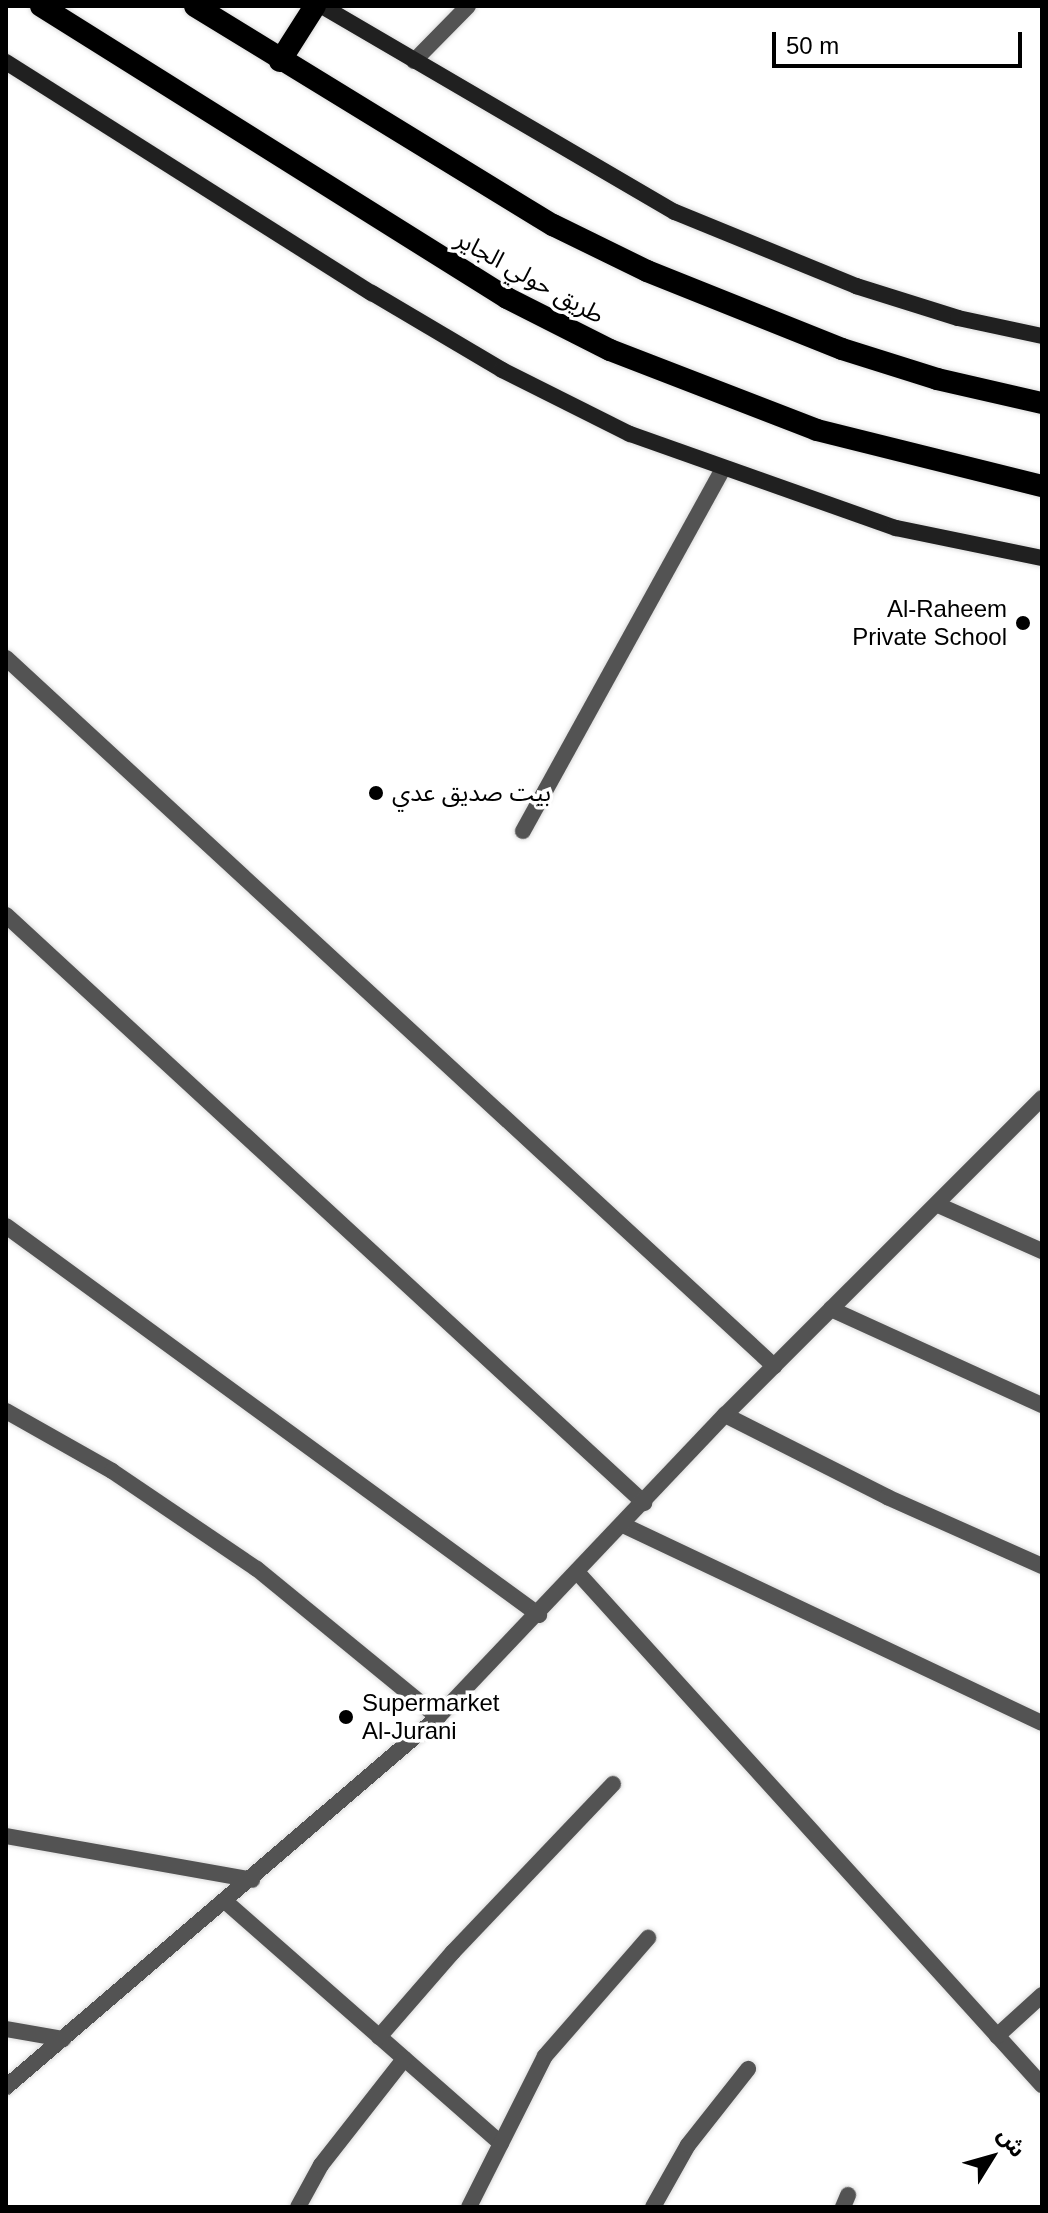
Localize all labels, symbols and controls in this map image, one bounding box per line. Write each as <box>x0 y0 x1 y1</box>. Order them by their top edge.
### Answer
scale bar <box>776 16 1026 66</box>
text: 50 m <box>786 32 839 59</box>
street label: طريق حولي الجاير <box>451 224 609 330</box>
place label: Al-Raheem Private School <box>852 595 1007 651</box>
marker: Al-Raheem Private School <box>1014 614 1032 632</box>
place label: بيت صديق عدي <box>392 779 551 807</box>
marker: بيت صديق عدي <box>367 784 385 802</box>
place label: Supermarket Al-Jurani <box>362 1689 499 1745</box>
marker: Supermarket Al-Jurani <box>337 1708 355 1726</box>
north arrow <box>952 2117 1032 2197</box>
text: ش <box>993 2123 1031 2162</box>

